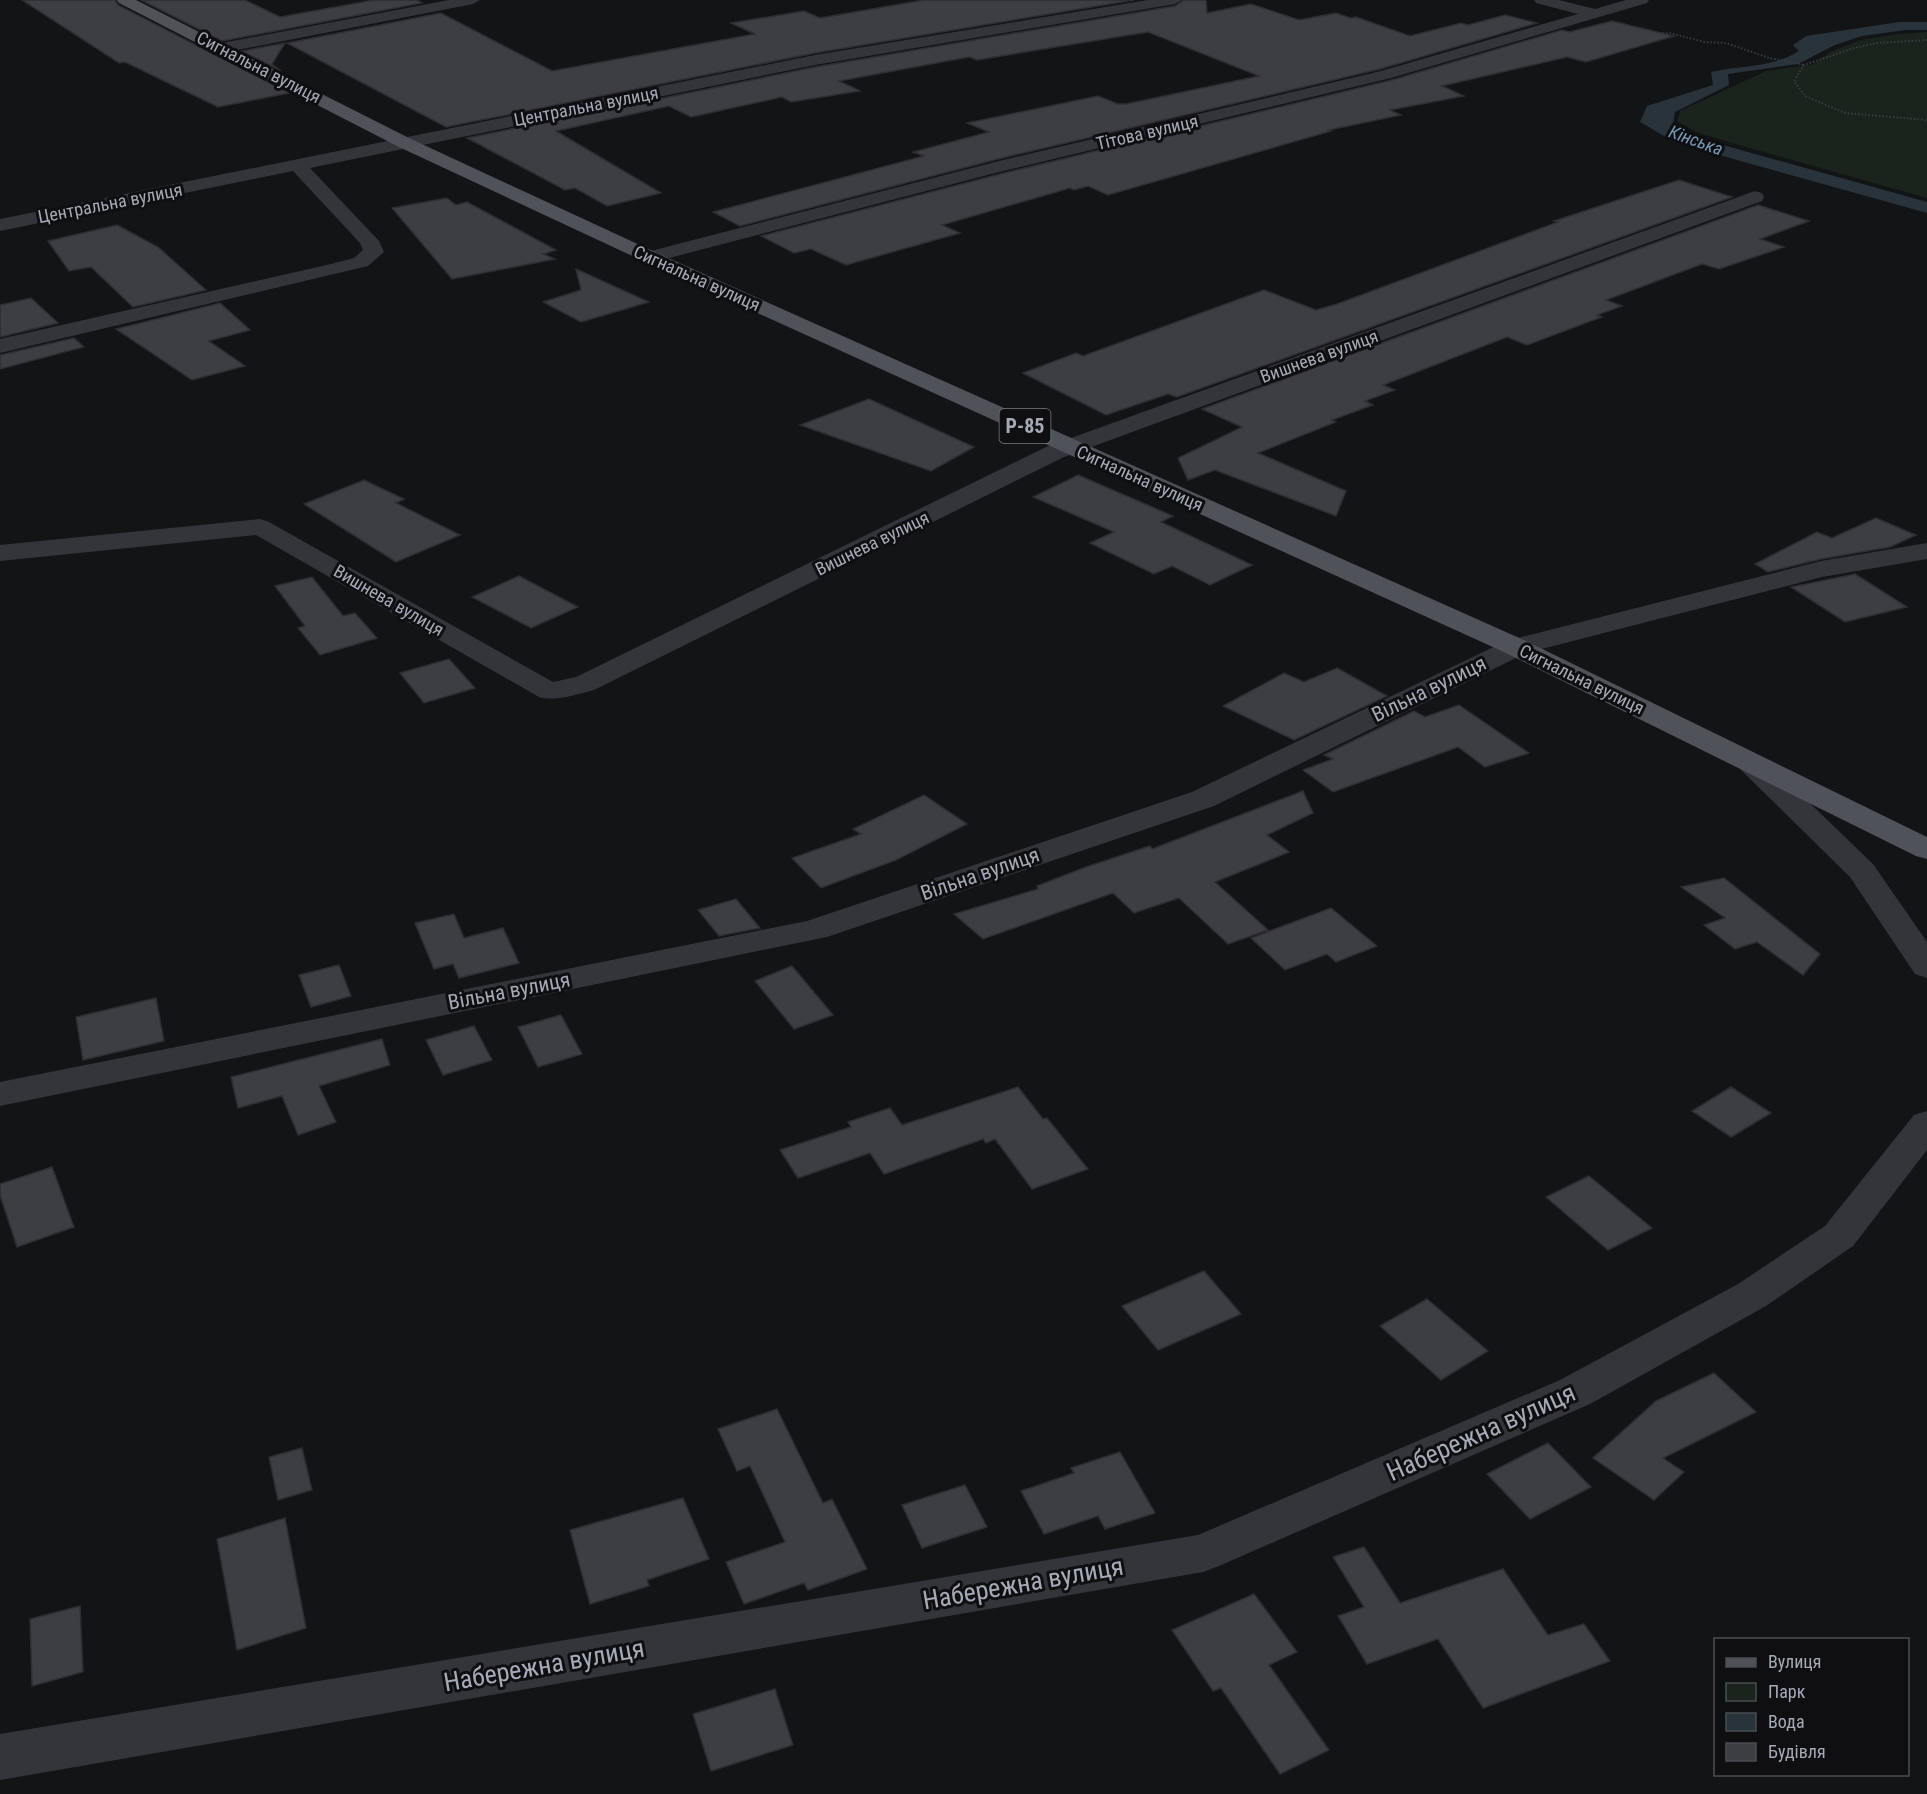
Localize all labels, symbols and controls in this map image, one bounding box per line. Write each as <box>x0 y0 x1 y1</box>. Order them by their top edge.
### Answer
street label: Сигнальна вулиця <box>194 27 324 107</box>
street label: Центральна вулиця <box>512 82 660 130</box>
street label: Тітова вулиця <box>1094 110 1200 154</box>
water label: Кінська <box>1666 121 1726 159</box>
street label: Центральна вулиця <box>36 179 184 227</box>
street label: Сигнальна вулиця <box>631 241 763 315</box>
street label: Вишнева вулиця <box>1257 325 1381 387</box>
road number: Р-85 <box>1000 409 1050 443</box>
street label: Сигнальна вулиця <box>1074 441 1206 515</box>
street label: Вишнева вулиця <box>812 506 932 580</box>
street label: Вишнева вулиця <box>330 560 448 640</box>
street label: Сигнальна вулиця <box>1516 640 1648 718</box>
street label: Вільна вулиця <box>1368 651 1490 727</box>
street label: Вільна вулиця <box>917 842 1043 906</box>
street label: Вільна вулиця <box>446 967 572 1015</box>
street label: Набережна вулиця <box>1382 1377 1580 1487</box>
street label: Набережна вулиця <box>920 1551 1126 1615</box>
street label: Набережна вулиця <box>441 1633 647 1697</box>
legend <box>1714 1638 1909 1776</box>
text: Вулиця <box>1768 1651 1822 1672</box>
text: Парк <box>1768 1681 1806 1702</box>
text: Вода <box>1768 1711 1805 1732</box>
text: Будівля <box>1768 1741 1826 1762</box>

